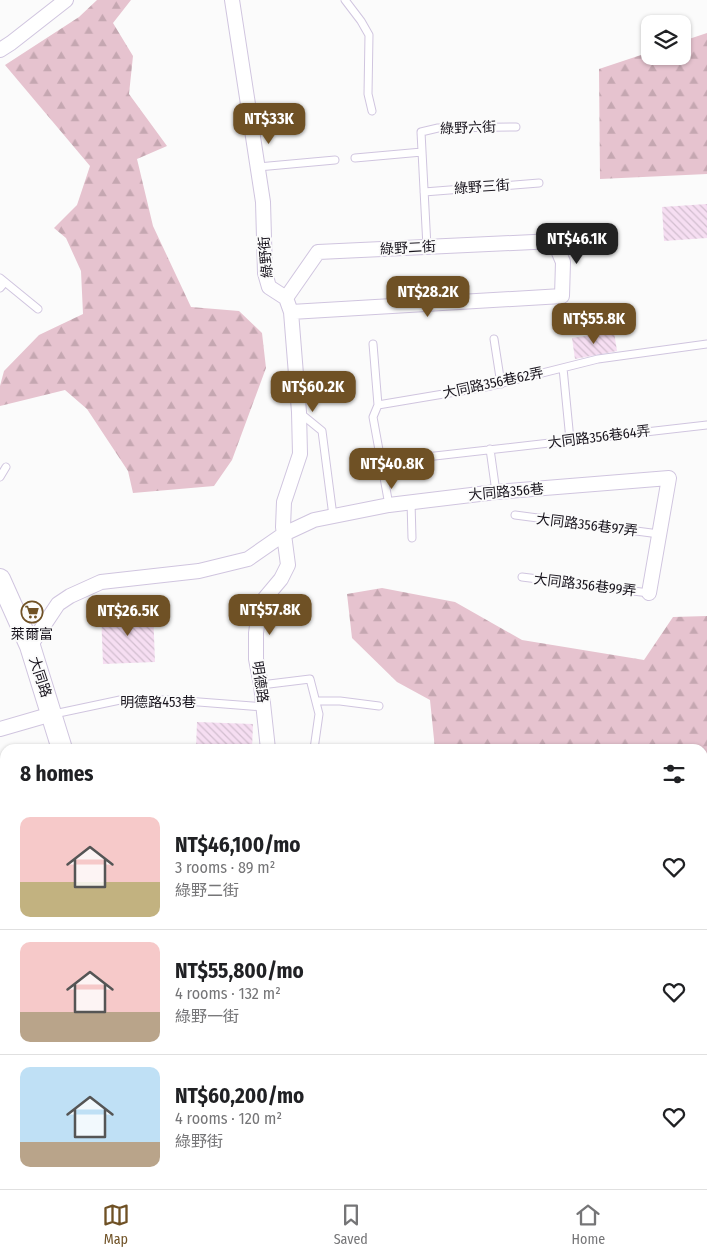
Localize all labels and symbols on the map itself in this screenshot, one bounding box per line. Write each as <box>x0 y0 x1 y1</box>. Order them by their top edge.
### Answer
pin: NT$33K <box>228 102 310 145</box>
street label: 綠野六街 <box>440 119 496 137</box>
street label: 綠野三街 <box>453 177 511 197</box>
pin: NT$46.1K <box>525 222 629 265</box>
street label: 綠野街 <box>256 235 276 279</box>
street label: 綠野二街 <box>380 238 436 258</box>
pin: NT$28.2K <box>376 276 480 318</box>
pin: NT$55.8K <box>542 302 646 345</box>
street label: 大同路356巷62弄 <box>441 364 545 402</box>
pin: NT$60.2K <box>261 370 365 413</box>
street label: 大同路356巷64弄 <box>547 422 651 452</box>
pin: NT$40.8K <box>340 448 444 490</box>
street label: 大同路356巷 <box>468 480 544 504</box>
street label: 大同路356巷97弄 <box>535 510 639 540</box>
street label: 大同路356巷99弄 <box>533 570 637 600</box>
pin: NT$26.5K <box>76 594 180 637</box>
pin: NT$57.8K <box>218 594 322 636</box>
supermarket icon: 萊爾富 <box>20 600 44 624</box>
place label: 萊爾富 <box>11 626 53 643</box>
street label: 大同路 <box>25 654 55 700</box>
street label: 明德路 <box>249 660 271 704</box>
street label: 明德路453巷 <box>120 694 196 711</box>

